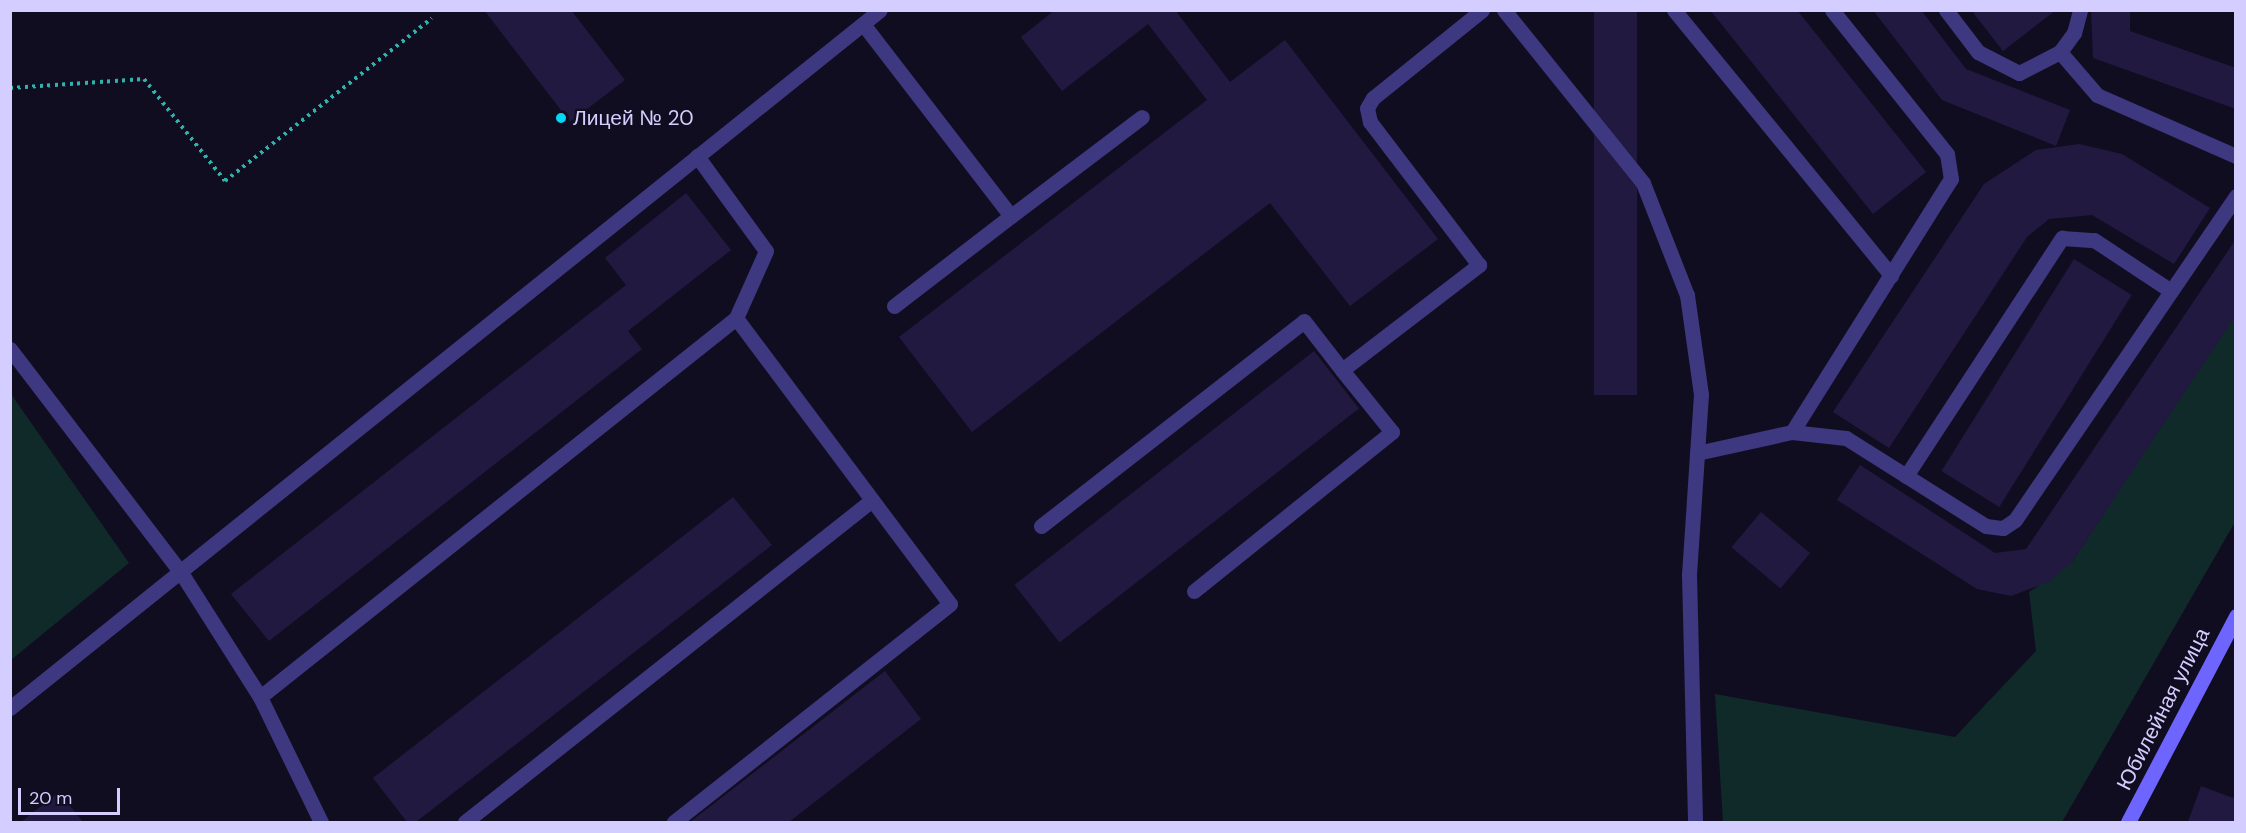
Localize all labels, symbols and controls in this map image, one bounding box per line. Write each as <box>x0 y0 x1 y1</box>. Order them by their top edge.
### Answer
place label: Лицей № 20 <box>573 105 694 131</box>
marker: Лицей № 20 <box>554 111 568 125</box>
street label: Юбилейная улица <box>2111 624 2215 794</box>
scale bar <box>21 776 123 814</box>
text: 20 m <box>29 786 72 810</box>

